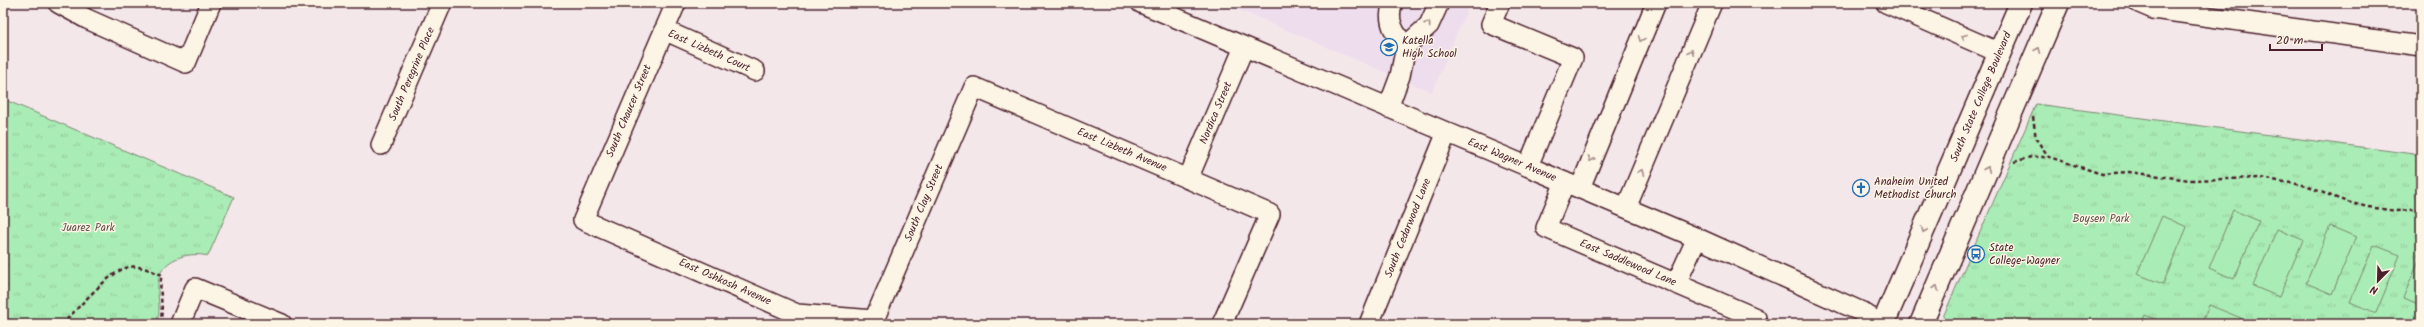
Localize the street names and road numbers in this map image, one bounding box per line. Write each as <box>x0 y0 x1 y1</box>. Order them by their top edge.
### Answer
street label: South Peregrine Place <box>384 24 440 124</box>
street label: East Lizbeth Court <box>665 25 754 78</box>
street label: South State College Boulevard <box>1945 29 2017 165</box>
street label: South Chaucer Street <box>601 61 657 160</box>
street label: Nordica Street <box>1195 78 1238 147</box>
street label: East Lizbeth Avenue <box>1074 123 1170 177</box>
street label: East Wagner Avenue <box>1465 133 1559 187</box>
street label: South Clay Street <box>900 161 949 245</box>
street label: South Cedarwood Lane <box>1380 176 1436 280</box>
street label: East Saddlewood Lane <box>1577 234 1679 292</box>
street label: East Oshkosh Avenue <box>676 253 774 311</box>

